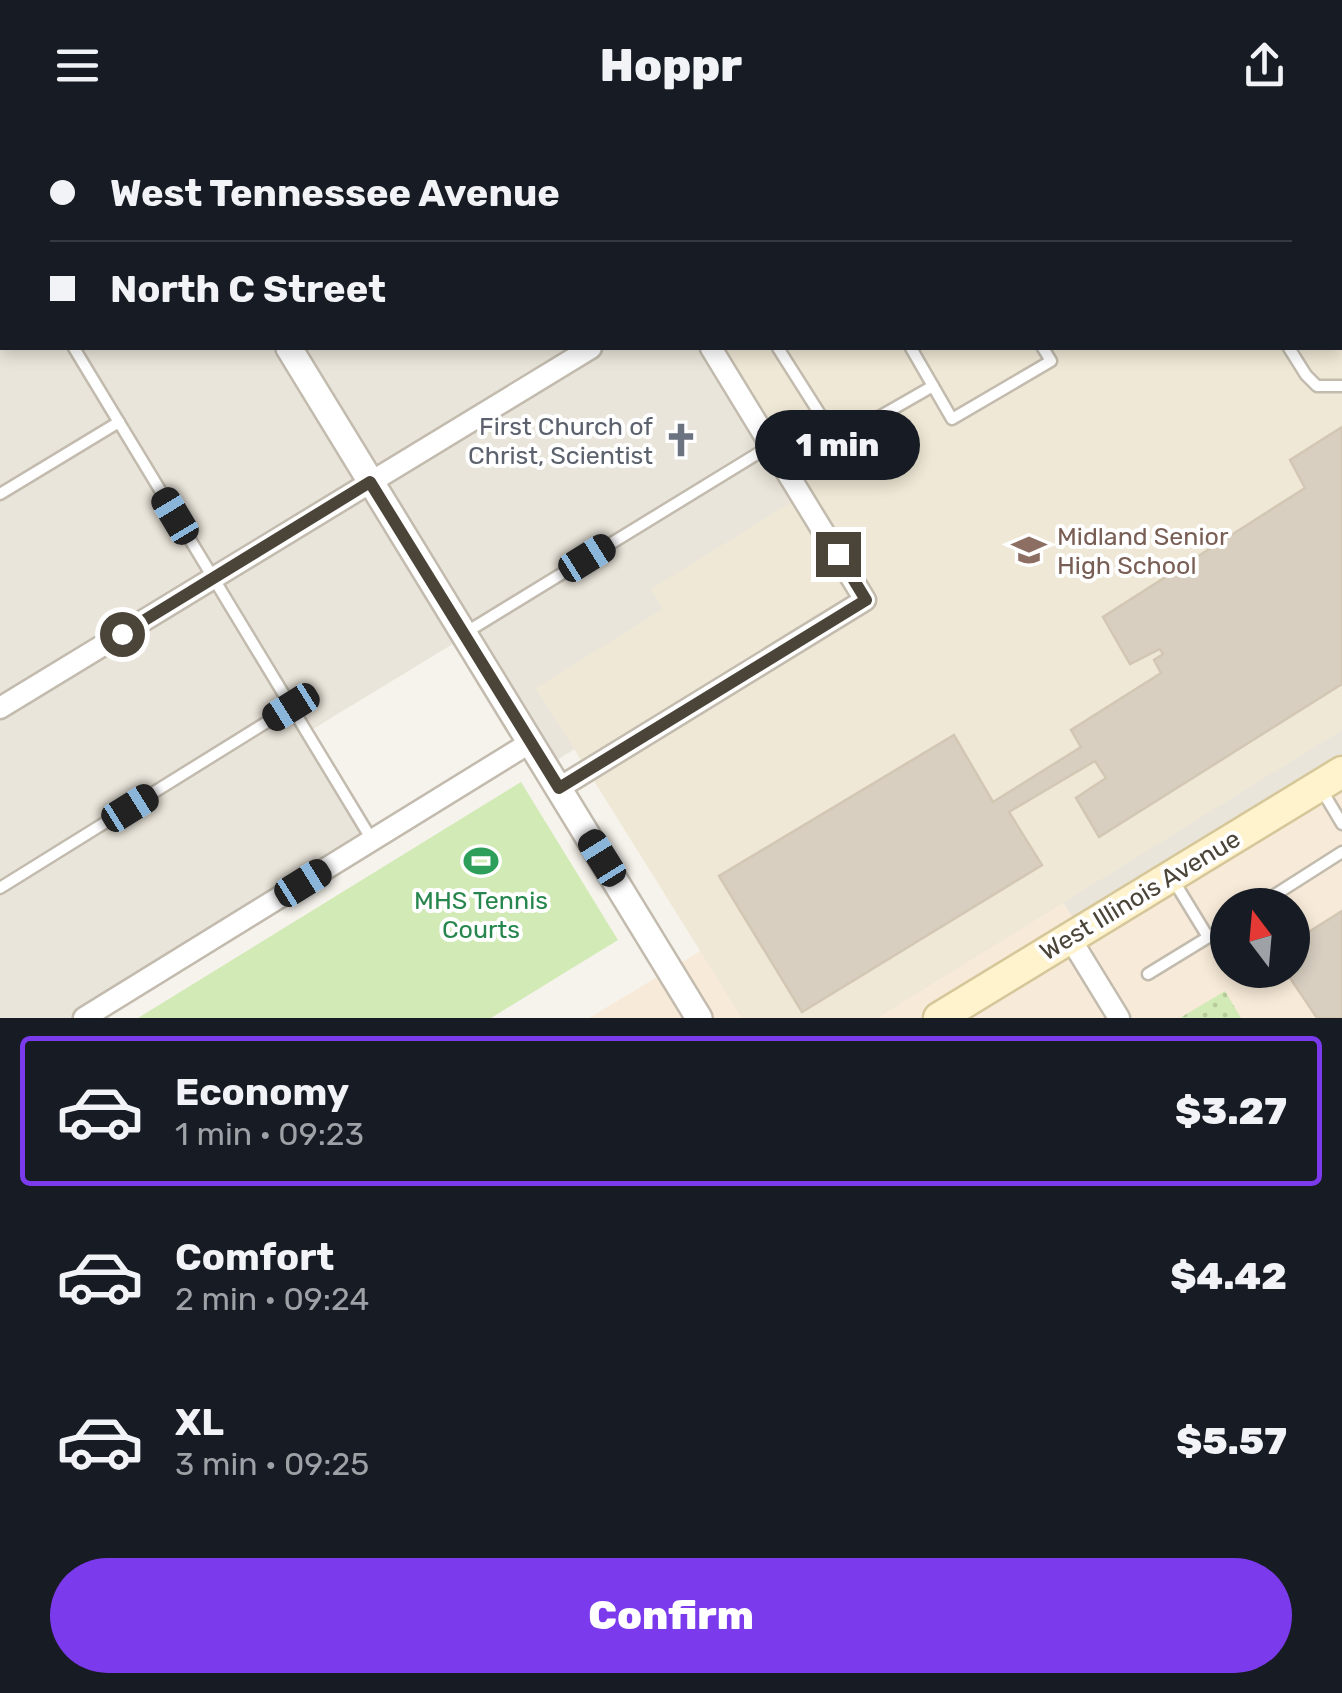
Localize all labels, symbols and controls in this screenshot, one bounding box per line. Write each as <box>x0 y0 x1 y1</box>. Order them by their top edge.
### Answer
icon: menu <box>50 38 105 93</box>
icon: share <box>1237 38 1292 93</box>
text: Hoppr <box>600 39 742 92</box>
text: West Tennessee Avenue <box>110 170 560 216</box>
text: North C Street <box>110 266 386 312</box>
callout: 1 min <box>756 409 920 479</box>
place label: First Church of Christ, Scientist <box>468 412 653 470</box>
church icon: First Church of Christ, Scientist <box>662 421 700 459</box>
text: 1 min <box>796 426 879 464</box>
car <box>147 483 203 549</box>
place label: Midland Senior High School <box>1057 522 1229 580</box>
car <box>554 529 620 587</box>
school or university icon: Midland Senior High School <box>1010 531 1048 569</box>
route end <box>816 532 861 577</box>
route start <box>100 612 145 657</box>
car <box>258 678 324 736</box>
car <box>97 779 163 837</box>
street label: West Illinois Avenue <box>1035 824 1245 966</box>
car <box>573 825 631 891</box>
sports icon: MHS Tennis Courts <box>462 842 500 880</box>
car <box>270 854 336 912</box>
place label: MHS Tennis Courts <box>414 886 548 944</box>
north arrow <box>1210 888 1310 988</box>
map controls <box>1210 888 1310 988</box>
icon: car <box>55 1066 145 1156</box>
text: Economy <box>175 1069 349 1115</box>
text: $3.27 <box>1175 1088 1287 1134</box>
text: 1 min · 09:23 <box>175 1115 364 1153</box>
icon: car <box>55 1231 145 1321</box>
text: Comfort <box>175 1234 334 1280</box>
text: $4.42 <box>1170 1253 1287 1299</box>
text: 2 min · 09:24 <box>175 1280 369 1318</box>
icon: car <box>55 1396 145 1486</box>
text: XL <box>175 1399 224 1445</box>
text: $5.57 <box>1176 1418 1287 1464</box>
text: 3 min · 09:25 <box>175 1445 369 1483</box>
button: Confirm <box>50 1558 1292 1673</box>

